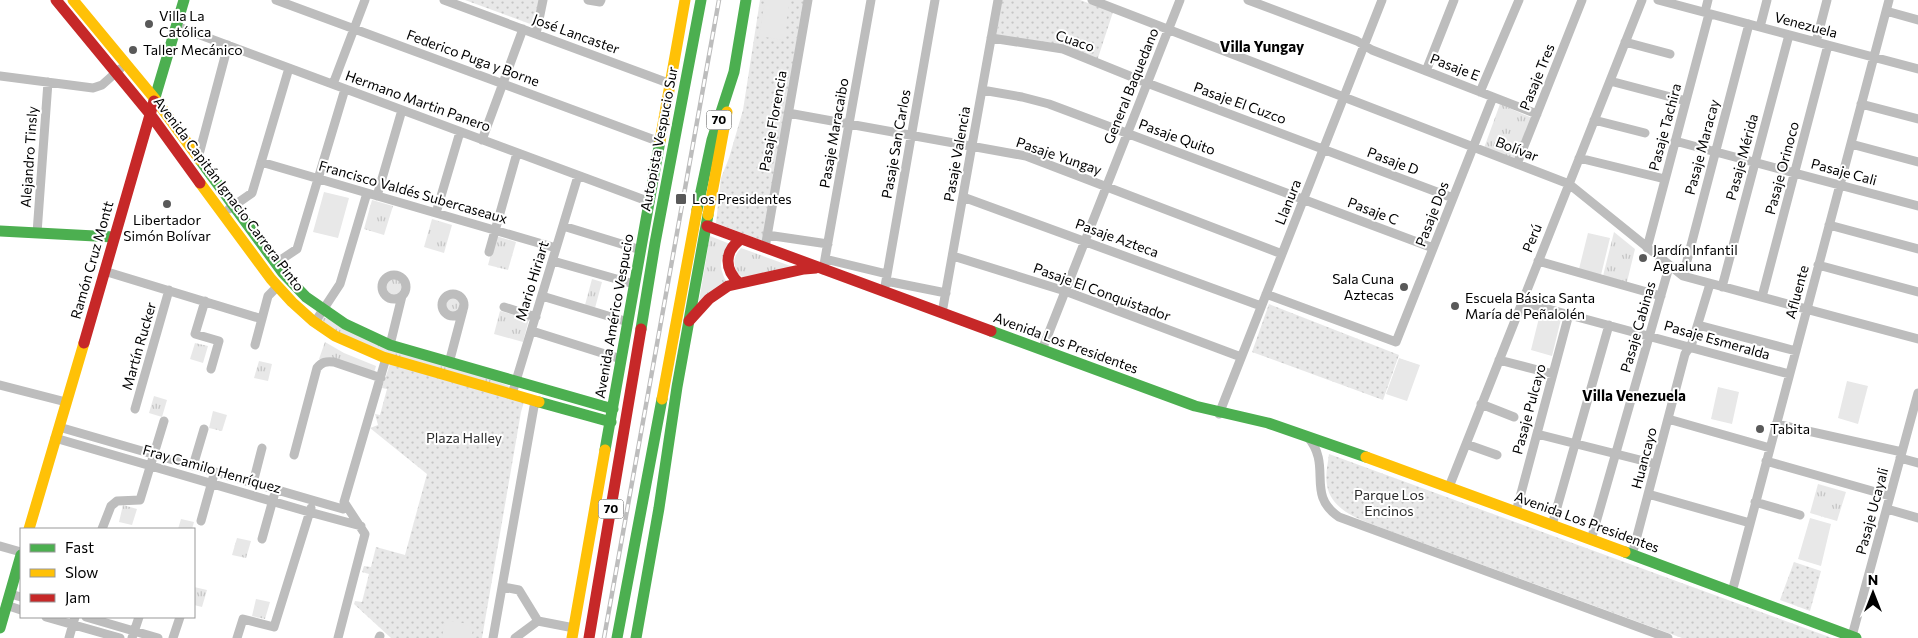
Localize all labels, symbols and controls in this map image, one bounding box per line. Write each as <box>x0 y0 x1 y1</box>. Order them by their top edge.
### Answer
place label: Villa La Católica <box>159 7 211 40</box>
street label: Venezuela <box>1773 8 1839 41</box>
street label: José Lancaster <box>530 10 622 57</box>
marker: Villa La Católica <box>143 18 155 30</box>
street label: General Baquedano <box>1100 25 1162 146</box>
street label: Federico Puga y Borne <box>404 26 542 89</box>
street label: Cuaco <box>1053 26 1097 55</box>
district label: Villa Yungay <box>1220 37 1305 55</box>
place label: Taller Mecánico <box>143 41 243 58</box>
street label: Pasaje Tres <box>1515 41 1558 113</box>
marker: Taller Mecánico <box>127 44 139 56</box>
street label: Pasaje E <box>1428 49 1482 84</box>
street label: Autopista Vespucio Sur <box>636 65 681 213</box>
street label: Hermano Martin Panero <box>343 66 493 135</box>
street label: Pasaje Florencia <box>755 69 790 173</box>
street label: Pasaje Maracaibo <box>815 77 852 189</box>
street label: Pasaje El Cuzco <box>1191 78 1289 127</box>
street label: Pasaje Tachira <box>1645 81 1684 172</box>
street label: Pasaje San Carlos <box>878 88 913 200</box>
street label: Avenida Capitán Ignacio Carrera Pinto <box>151 93 308 294</box>
street label: Pasaje Maracay <box>1681 97 1722 196</box>
street label: Pasaje Valencia <box>940 105 973 203</box>
street label: Alejandro Tinsly <box>16 106 41 208</box>
road number: 70 <box>706 110 732 130</box>
street label: Pasaje Mérida <box>1722 112 1761 202</box>
street label: Pasaje Quito <box>1137 115 1218 158</box>
street label: Pasaje Orinoco <box>1761 119 1802 216</box>
street label: Pasaje Yungay <box>1014 133 1104 178</box>
street label: Bolívar <box>1493 133 1541 165</box>
street label: Pasaje D <box>1365 143 1421 178</box>
street label: Pasaje Cali <box>1809 155 1879 188</box>
street label: Francisco Valdés Subercaseaux <box>317 156 510 227</box>
street label: Llanura <box>1271 177 1304 227</box>
street label: Pasaje Dos <box>1411 179 1452 249</box>
place label: Los Presidentes <box>692 190 792 207</box>
marker: Los Presidentes <box>674 192 688 206</box>
street label: Pasaje C <box>1345 193 1401 228</box>
marker: Libertador Simón Bolívar <box>161 198 173 210</box>
street label: Ramón Cruz Montt <box>67 199 117 321</box>
place label: Libertador Simón Bolívar <box>123 211 211 244</box>
street label: Pasaje Azteca <box>1073 215 1161 260</box>
street label: Perú <box>1518 221 1545 255</box>
street label: Avenida Américo Vespucio <box>591 232 636 400</box>
street label: Mario Hiriart <box>511 239 552 323</box>
place label: Jardín Infantil Agualuna <box>1653 241 1738 274</box>
marker: Jardín Infantil Agualuna <box>1637 252 1649 264</box>
street label: Pasaje El Conquistador <box>1031 259 1174 324</box>
street label: Afluente <box>1781 263 1812 321</box>
place label: Sala Cuna Aztecas <box>1332 270 1394 303</box>
street label: Pasaje Cabinas <box>1616 279 1659 374</box>
marker: Sala Cuna Aztecas <box>1398 281 1410 293</box>
place label: Escuela Básica Santa María de Peñalolén <box>1465 289 1595 322</box>
street label: Martín Rucker <box>118 300 159 392</box>
marker: Escuela Básica Santa María de Peñalolén <box>1449 300 1461 312</box>
street label: Avenida Los Presidentes <box>991 308 1141 377</box>
street label: Pasaje Esmeralda <box>1662 316 1772 363</box>
street label: Pasaje Pulcayo <box>1508 362 1549 456</box>
district label: Villa Venezuela <box>1582 386 1686 404</box>
place label: Tabita <box>1770 420 1810 437</box>
marker: Tabita <box>1754 423 1766 435</box>
street label: Huancayo <box>1627 425 1660 491</box>
park label: Plaza Halley <box>426 429 502 446</box>
street label: Fray Camilo Henríquez <box>141 441 283 496</box>
street label: Pasaje Ucayali <box>1852 466 1891 556</box>
park label: Parque Los Encinos <box>1354 486 1424 519</box>
street label: Avenida Los Presidentes <box>1512 487 1662 556</box>
road number: 70 <box>598 499 624 518</box>
legend <box>20 528 195 618</box>
text: Fast <box>65 538 94 556</box>
text: Slow <box>65 563 98 581</box>
north arrow <box>1848 568 1898 618</box>
text: N <box>1868 571 1878 588</box>
text: Jam <box>65 588 90 606</box>

